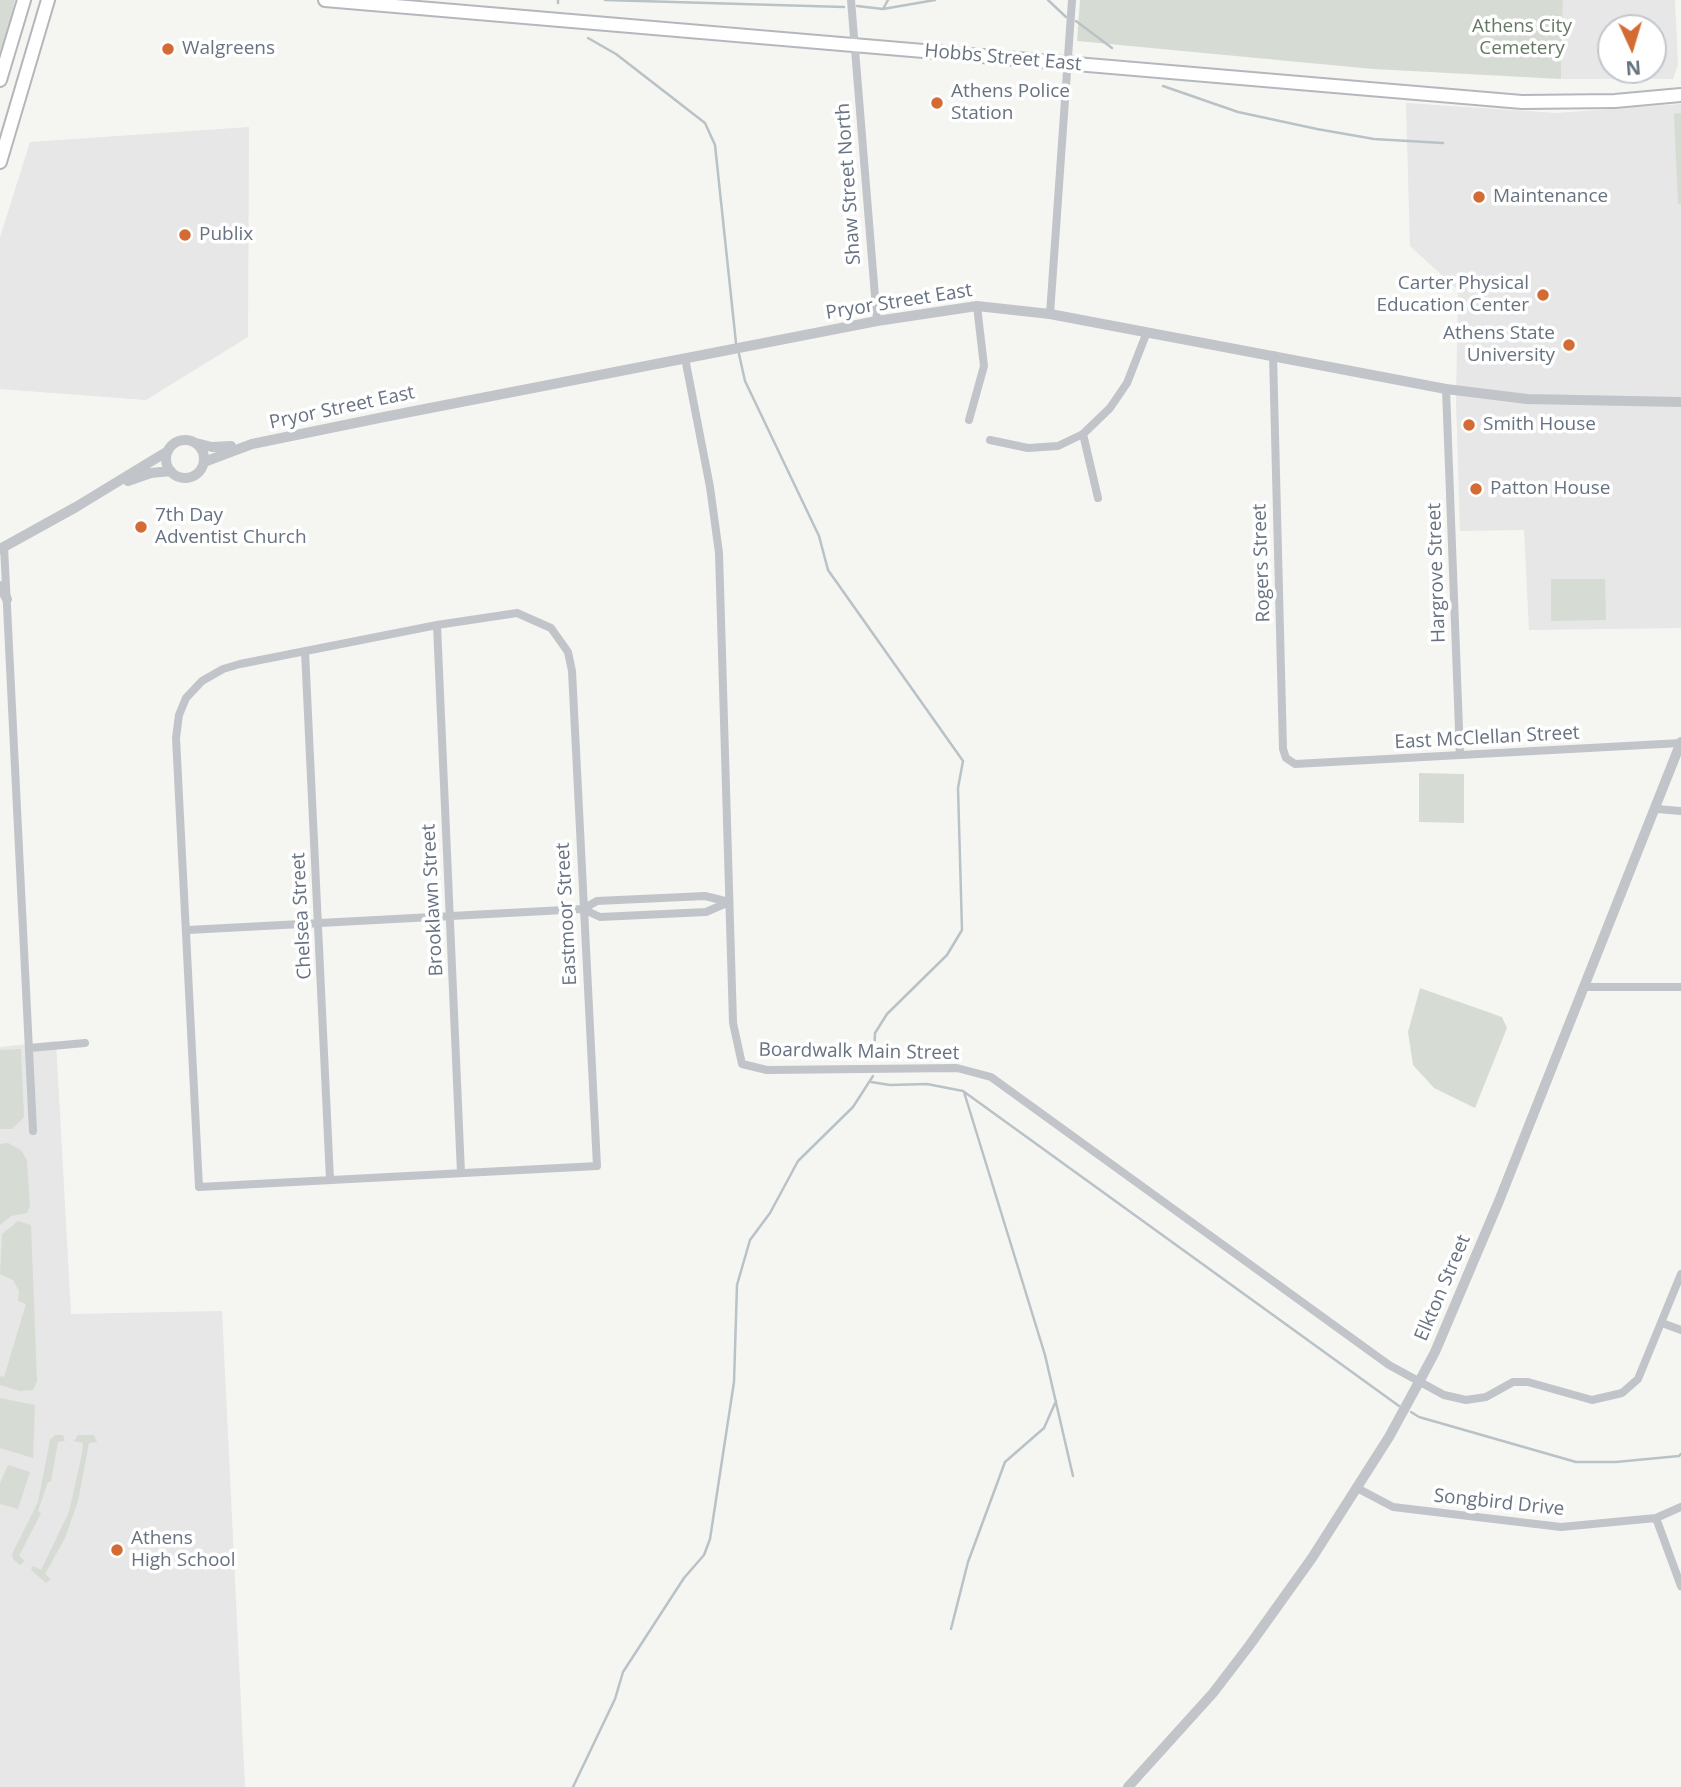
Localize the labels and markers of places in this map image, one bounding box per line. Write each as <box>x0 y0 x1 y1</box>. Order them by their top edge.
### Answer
place label: Walgreens <box>182 38 275 60</box>
marker: Walgreens <box>160 41 176 57</box>
place label: Athens Police Station <box>951 81 1070 125</box>
marker: Athens Police Station <box>929 95 945 111</box>
place label: Maintenance <box>1493 186 1608 208</box>
marker: Maintenance <box>1471 189 1487 205</box>
place label: Publix <box>199 224 253 246</box>
marker: Publix <box>177 227 193 243</box>
place label: Carter Physical Education Center <box>1376 273 1529 317</box>
marker: Carter Physical Education Center <box>1535 287 1551 303</box>
place label: Athens State University <box>1443 323 1555 367</box>
marker: Athens State University <box>1561 337 1577 353</box>
place label: Smith House <box>1483 414 1596 436</box>
marker: Smith House <box>1461 417 1477 433</box>
place label: Patton House <box>1490 478 1610 500</box>
marker: Patton House <box>1468 481 1484 497</box>
place label: 7th Day Adventist Church <box>155 505 307 549</box>
marker: 7th Day Adventist Church <box>133 519 149 535</box>
place label: Athens High School <box>131 1528 236 1572</box>
marker: Athens High School <box>109 1542 125 1558</box>

